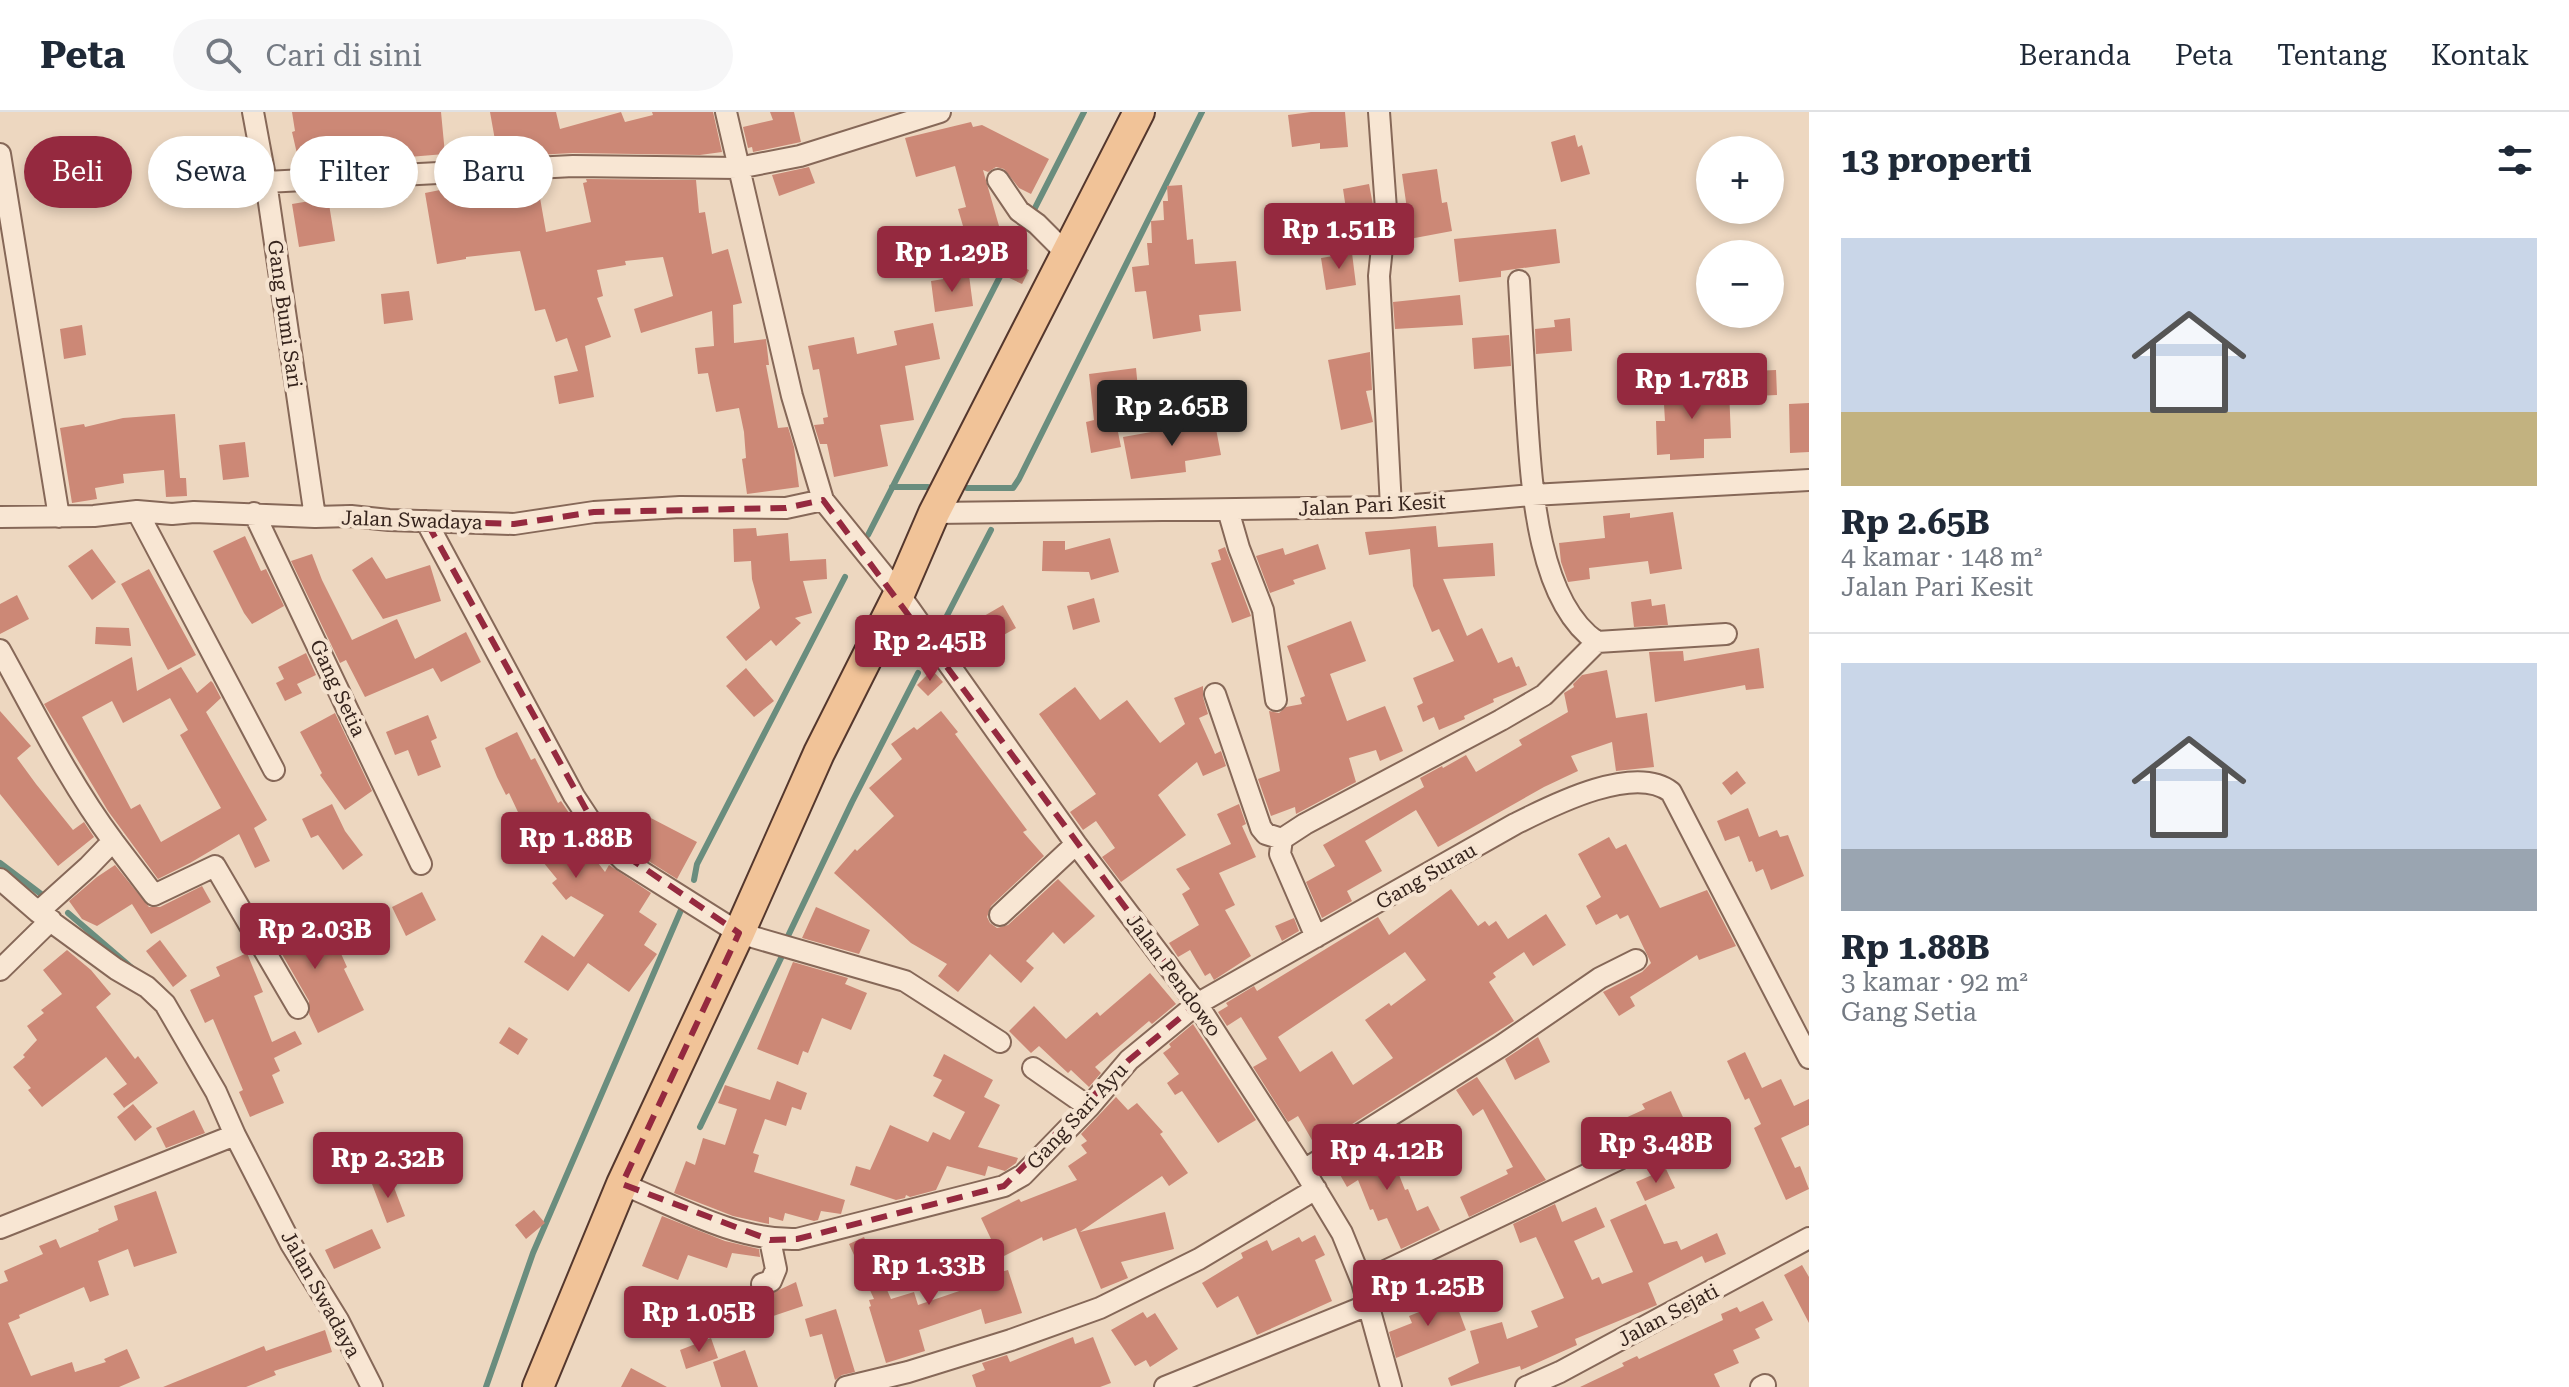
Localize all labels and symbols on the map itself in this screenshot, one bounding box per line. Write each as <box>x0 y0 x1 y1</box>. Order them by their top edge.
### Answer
pin: Rp 1.51B <box>1256 203 1422 271</box>
pin: Rp 1.29B <box>869 226 1035 294</box>
street label: Gang Bumi Sari <box>263 238 307 390</box>
pin: Rp 1.78B <box>1609 353 1775 421</box>
pin: Rp 2.65B <box>1089 380 1255 448</box>
street label: Jalan Pari Kesit <box>1298 489 1447 521</box>
street label: Jalan Swadaya <box>341 506 483 534</box>
pin: Rp 2.45B <box>847 615 1013 683</box>
street label: Gang Setia <box>305 636 371 741</box>
pin: Rp 1.88B <box>493 812 659 880</box>
street label: Gang Surau <box>1371 837 1481 914</box>
pin: Rp 2.03B <box>232 903 398 971</box>
street label: Jalan Pendowo <box>1121 909 1227 1041</box>
street label: Gang Sari Ayu <box>1022 1057 1133 1174</box>
pin: Rp 3.48B <box>1573 1117 1739 1185</box>
pin: Rp 4.12B <box>1304 1124 1470 1192</box>
pin: Rp 2.32B <box>305 1132 471 1200</box>
street label: Jalan Swadaya <box>276 1226 366 1362</box>
pin: Rp 1.33B <box>846 1239 1012 1307</box>
pin: Rp 1.25B <box>1345 1260 1511 1328</box>
street label: Jalan Sejati <box>1613 1278 1723 1352</box>
pin: Rp 1.05B <box>616 1286 782 1354</box>

